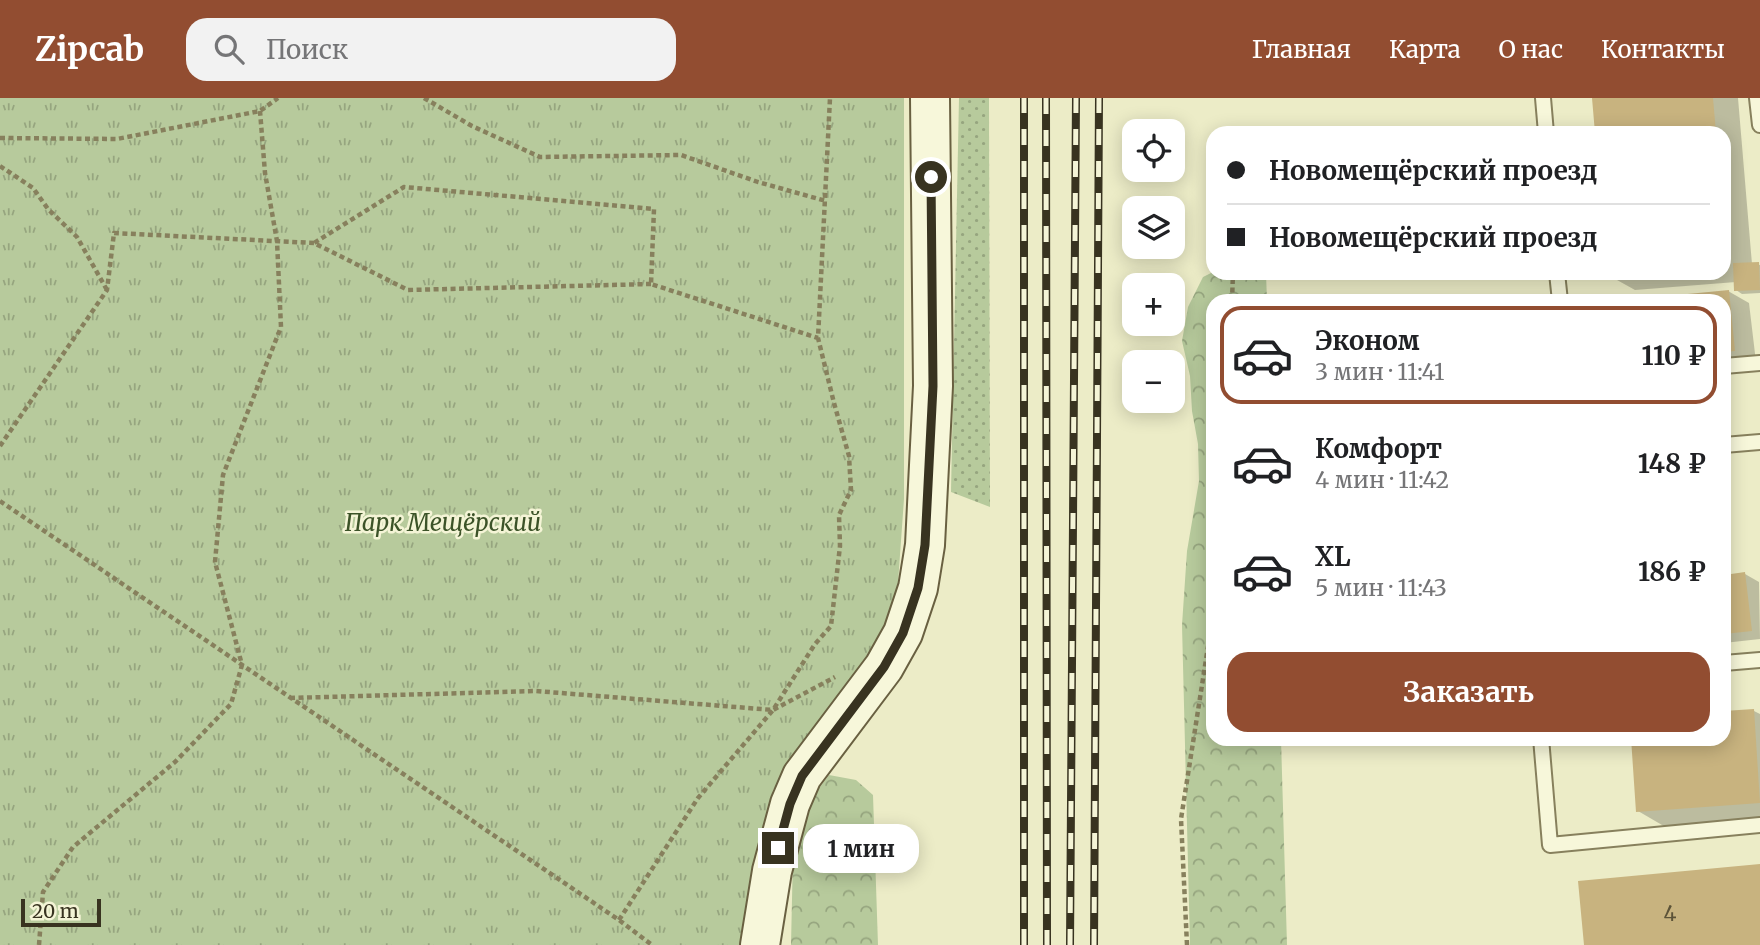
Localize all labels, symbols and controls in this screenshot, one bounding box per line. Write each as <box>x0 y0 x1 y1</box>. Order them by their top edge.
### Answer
search box <box>186 18 676 81</box>
text: Zipcab <box>35 29 144 70</box>
icon: search <box>210 30 248 68</box>
text: Поиск <box>266 33 348 66</box>
text: Главная <box>1252 34 1351 65</box>
text: Карта <box>1389 34 1461 65</box>
text: О нас <box>1499 34 1563 65</box>
text: Контакты <box>1601 34 1725 65</box>
map controls <box>1122 119 1185 413</box>
button: locate <box>1122 119 1185 182</box>
text: Новомещёрский проезд <box>1269 154 1598 187</box>
route start <box>915 161 947 193</box>
button: layers <box>1122 196 1185 259</box>
text: Новомещёрский проезд <box>1269 221 1598 254</box>
button: + <box>1122 273 1185 336</box>
icon: car <box>1231 324 1294 387</box>
text: Эконом <box>1315 324 1420 357</box>
text: 110 ₽ <box>1642 339 1706 372</box>
button: − <box>1122 350 1185 413</box>
text: 3 мин · 11:41 <box>1315 357 1444 386</box>
icon: car <box>1231 432 1294 495</box>
text: Комфорт <box>1315 432 1442 465</box>
text: 148 ₽ <box>1638 447 1706 480</box>
text: 4 мин · 11:42 <box>1315 465 1449 494</box>
park label: Парк Мещёрский <box>345 507 541 538</box>
icon: car <box>1231 540 1294 603</box>
text: XL <box>1315 540 1351 573</box>
text: 186 ₽ <box>1638 555 1706 588</box>
text: 5 мин · 11:43 <box>1315 573 1447 602</box>
button: Заказать <box>1227 652 1710 732</box>
callout: 1 мин <box>802 824 918 872</box>
route end <box>762 832 794 864</box>
text: 1 мин <box>827 834 895 863</box>
scale bar <box>21 896 102 928</box>
text: 20 m <box>32 899 79 923</box>
house number: 4 <box>1664 900 1677 927</box>

